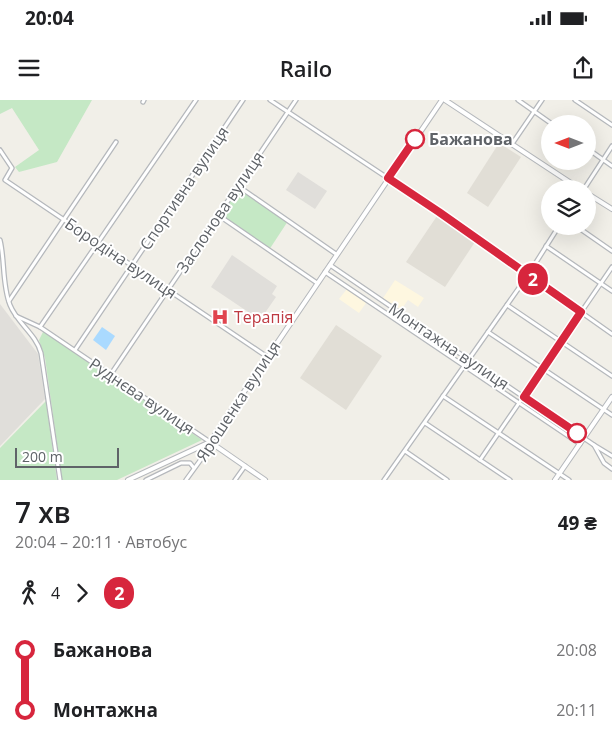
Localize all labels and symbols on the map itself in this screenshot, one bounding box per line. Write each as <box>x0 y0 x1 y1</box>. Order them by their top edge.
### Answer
north arrow <box>541 115 596 170</box>
street label: Спортивна вулиця <box>134 122 234 254</box>
place label: Бажанова <box>429 128 513 150</box>
marker: Бажанова <box>405 129 425 149</box>
street label: Заслонова вулиця <box>171 147 269 277</box>
street label: Бородіна вулиця <box>61 212 181 304</box>
line badge: 2 <box>517 263 549 295</box>
street label: Монтажна вулиця <box>384 297 514 395</box>
place label: Терапія <box>234 306 293 328</box>
hospital icon: Терапія <box>210 307 230 327</box>
street label: Ярошенка вулиця <box>191 336 285 466</box>
street label: Руднєва вулиця <box>85 353 199 439</box>
unlabelled marker <box>567 423 587 443</box>
scale bar <box>15 445 119 468</box>

